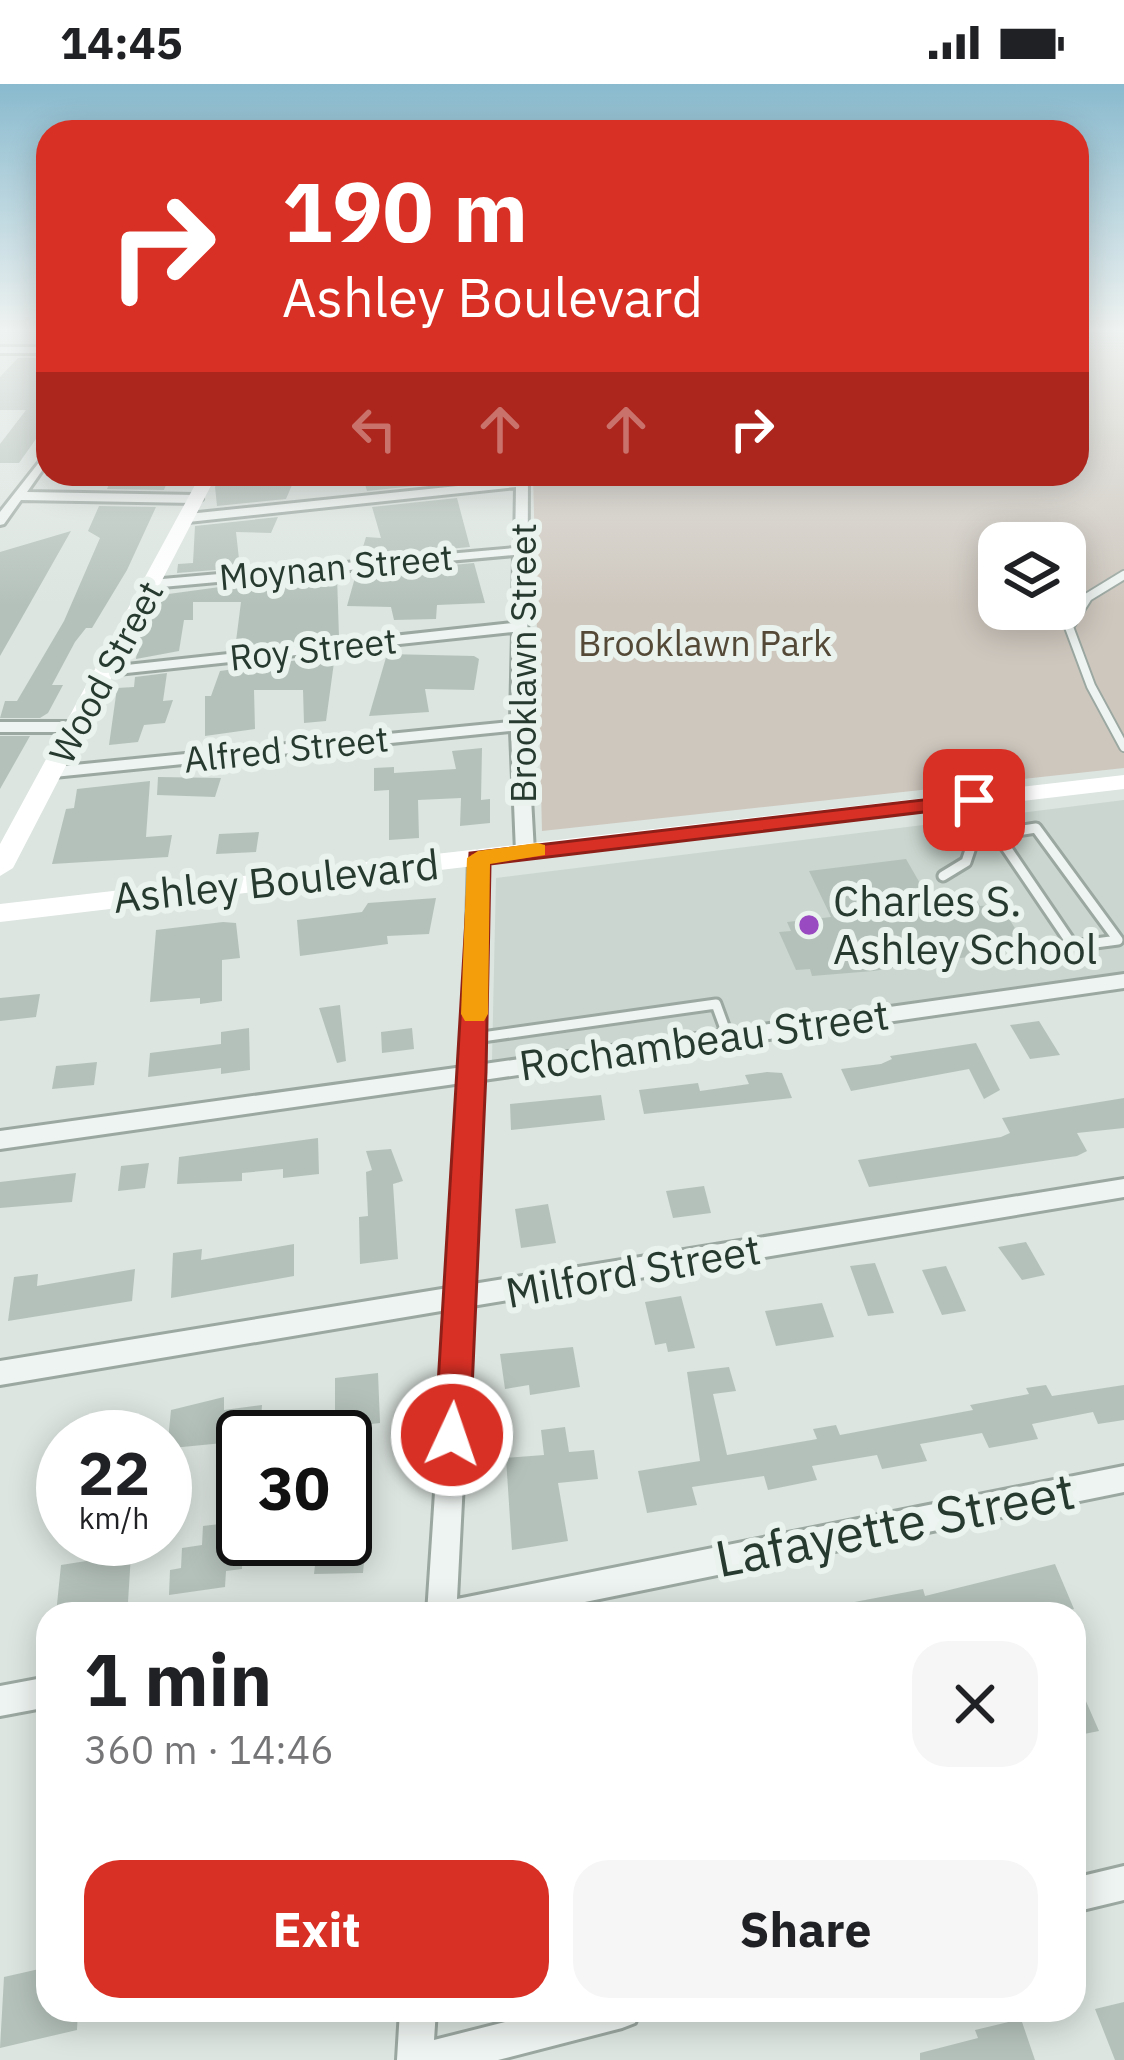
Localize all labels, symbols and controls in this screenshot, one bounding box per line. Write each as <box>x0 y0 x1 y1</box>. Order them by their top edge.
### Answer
text: 14:45 <box>60 13 183 71</box>
text: 190 m <box>282 156 528 265</box>
icon: right <box>84 168 240 324</box>
text: Ashley Boulevard <box>282 262 703 332</box>
icon: left <box>341 396 407 462</box>
icon: ahead <box>467 396 533 462</box>
icon: ahead <box>593 396 659 462</box>
icon: right <box>719 396 785 462</box>
map controls <box>978 522 1086 630</box>
button: layers <box>978 522 1086 630</box>
street label: Brooklawn Street <box>499 523 546 803</box>
street label: Moynan Street <box>217 533 455 600</box>
street label: Wood Street <box>38 572 173 771</box>
street label: Roy Street <box>227 616 399 681</box>
park label: Brooklawn Park <box>578 619 832 666</box>
street label: Alfred Street <box>181 714 391 783</box>
pin <box>923 749 1025 851</box>
icon: arrive <box>941 767 1007 833</box>
street label: Ashley Boulevard <box>110 836 442 925</box>
place label: Charles S. Ashley School <box>833 873 1097 976</box>
marker: Charles S. Ashley School <box>796 912 822 938</box>
street label: Rochambeau Street <box>516 986 892 1093</box>
street label: Milford Street <box>501 1221 765 1320</box>
position arrow <box>389 1372 515 1498</box>
speed limit sign: 30 <box>216 1410 372 1566</box>
text: 22 <box>78 1433 150 1512</box>
street label: Lafayette Street <box>710 1457 1080 1591</box>
text: km/h <box>79 1498 149 1537</box>
text: 1 min <box>84 1632 272 1726</box>
button: close <box>912 1641 1038 1767</box>
text: 360 m · 14:46 <box>84 1724 334 1775</box>
button: Exit <box>84 1860 549 1998</box>
button: Share <box>573 1860 1038 1998</box>

